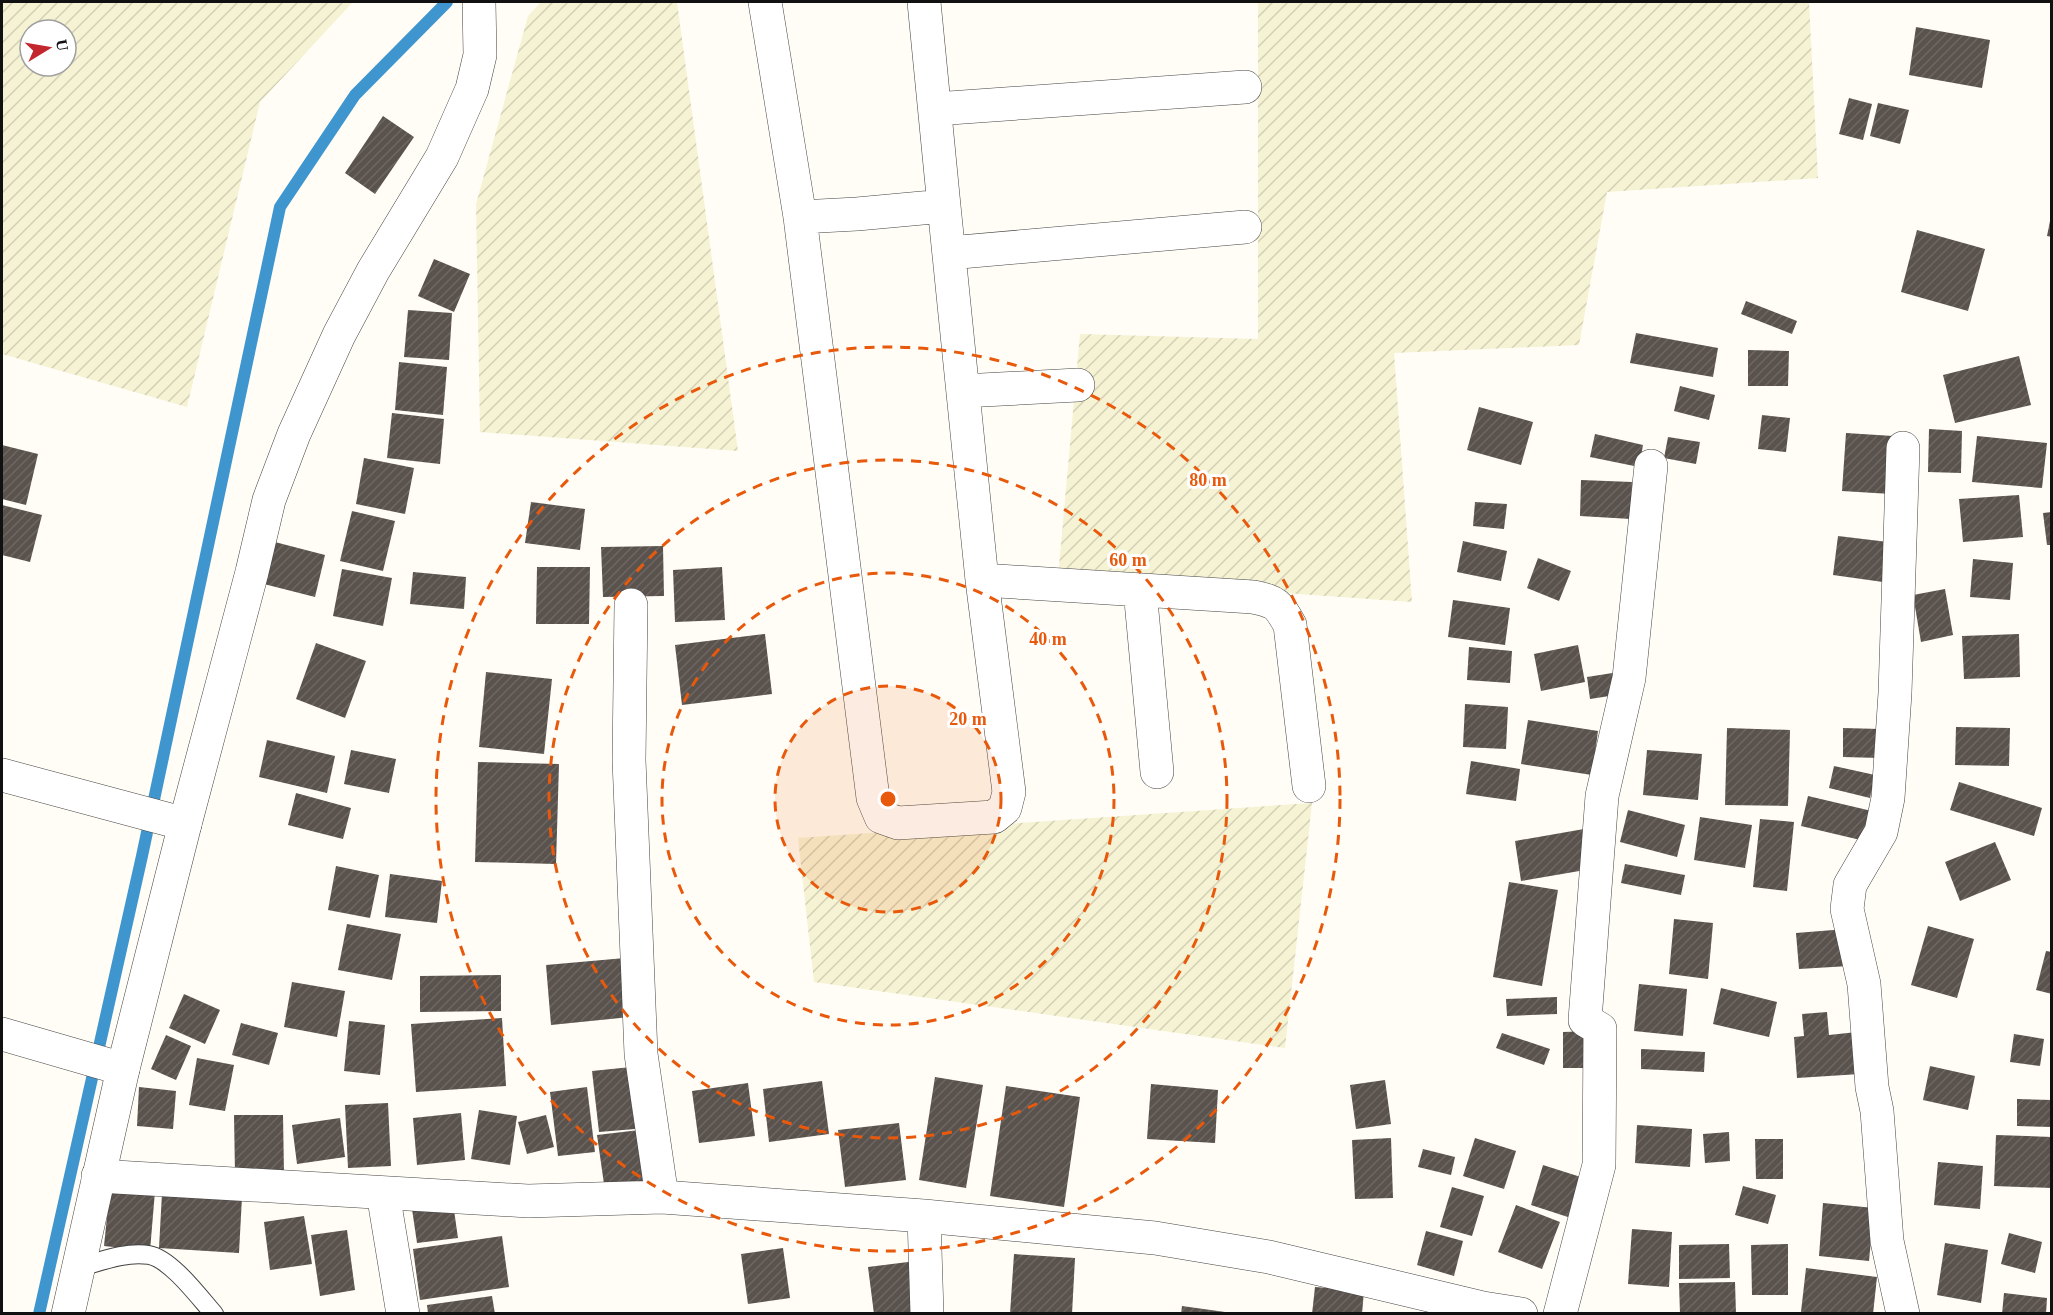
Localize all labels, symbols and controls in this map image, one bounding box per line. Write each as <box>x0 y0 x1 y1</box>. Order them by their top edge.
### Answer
north arrow <box>18 18 78 78</box>
text: U <box>53 38 72 53</box>
text: 80 m <box>1189 470 1227 490</box>
text: 60 m <box>1109 550 1147 570</box>
text: 40 m <box>1029 629 1067 649</box>
text: 20 m <box>949 709 987 729</box>
centre of rings <box>878 789 898 809</box>

